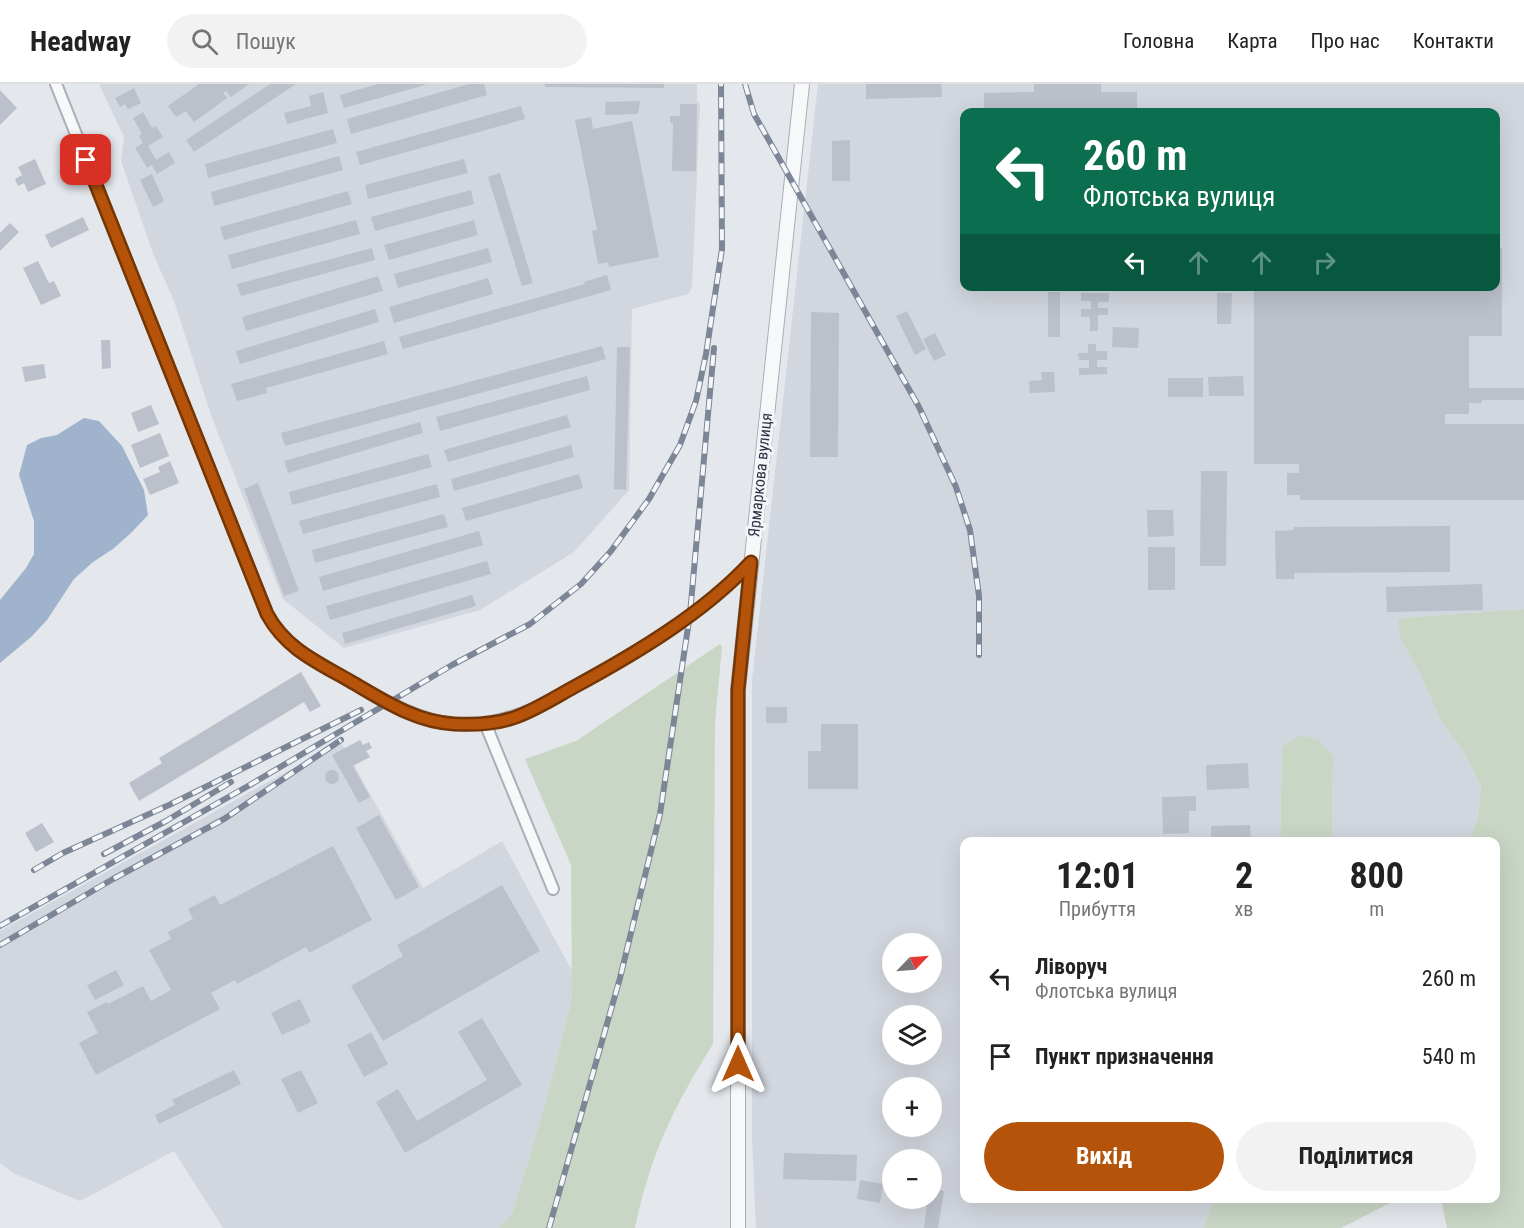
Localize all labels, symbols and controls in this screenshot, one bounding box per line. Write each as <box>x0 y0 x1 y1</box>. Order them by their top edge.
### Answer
search box <box>167 14 587 68</box>
text: Headway <box>30 25 131 58</box>
icon: search <box>188 25 221 58</box>
text: Пошук <box>236 29 296 54</box>
text: Головна <box>1123 29 1194 53</box>
text: Карта <box>1227 29 1278 53</box>
text: Про нас <box>1311 29 1380 53</box>
text: Контакти <box>1413 29 1494 53</box>
text: 260 m <box>1083 131 1188 180</box>
icon: left <box>984 132 1062 210</box>
pin <box>60 134 111 185</box>
icon: arrive <box>69 143 102 176</box>
text: Флотська вулиця <box>1083 181 1275 213</box>
icon: left <box>1119 246 1152 279</box>
icon: ahead <box>1182 246 1215 279</box>
icon: ahead <box>1245 246 1278 279</box>
icon: right <box>1308 246 1341 279</box>
street label: Ярмаркова вулиця <box>744 412 776 538</box>
text: 12:01 <box>1056 855 1139 897</box>
text: 2 <box>1235 855 1253 897</box>
text: 800 <box>1349 855 1404 897</box>
text: Прибуття <box>1059 897 1136 921</box>
text: хв <box>1235 897 1253 921</box>
text: m <box>1369 897 1384 921</box>
north arrow <box>882 933 942 993</box>
map controls <box>882 933 942 1209</box>
text: Ліворуч <box>1035 954 1107 979</box>
icon: left <box>984 962 1017 995</box>
text: 260 m <box>1422 966 1476 991</box>
text: Флотська вулиця <box>1035 979 1177 1003</box>
button: layers <box>882 1005 942 1065</box>
position arrow <box>706 1032 770 1096</box>
icon: arrive <box>984 1040 1017 1073</box>
text: Пункт призначення <box>1035 1044 1214 1069</box>
text: 540 m <box>1422 1044 1476 1069</box>
button: + <box>882 1077 942 1137</box>
button: Вихід <box>984 1122 1224 1191</box>
button: Поділитися <box>1236 1122 1476 1191</box>
button: − <box>882 1149 942 1209</box>

